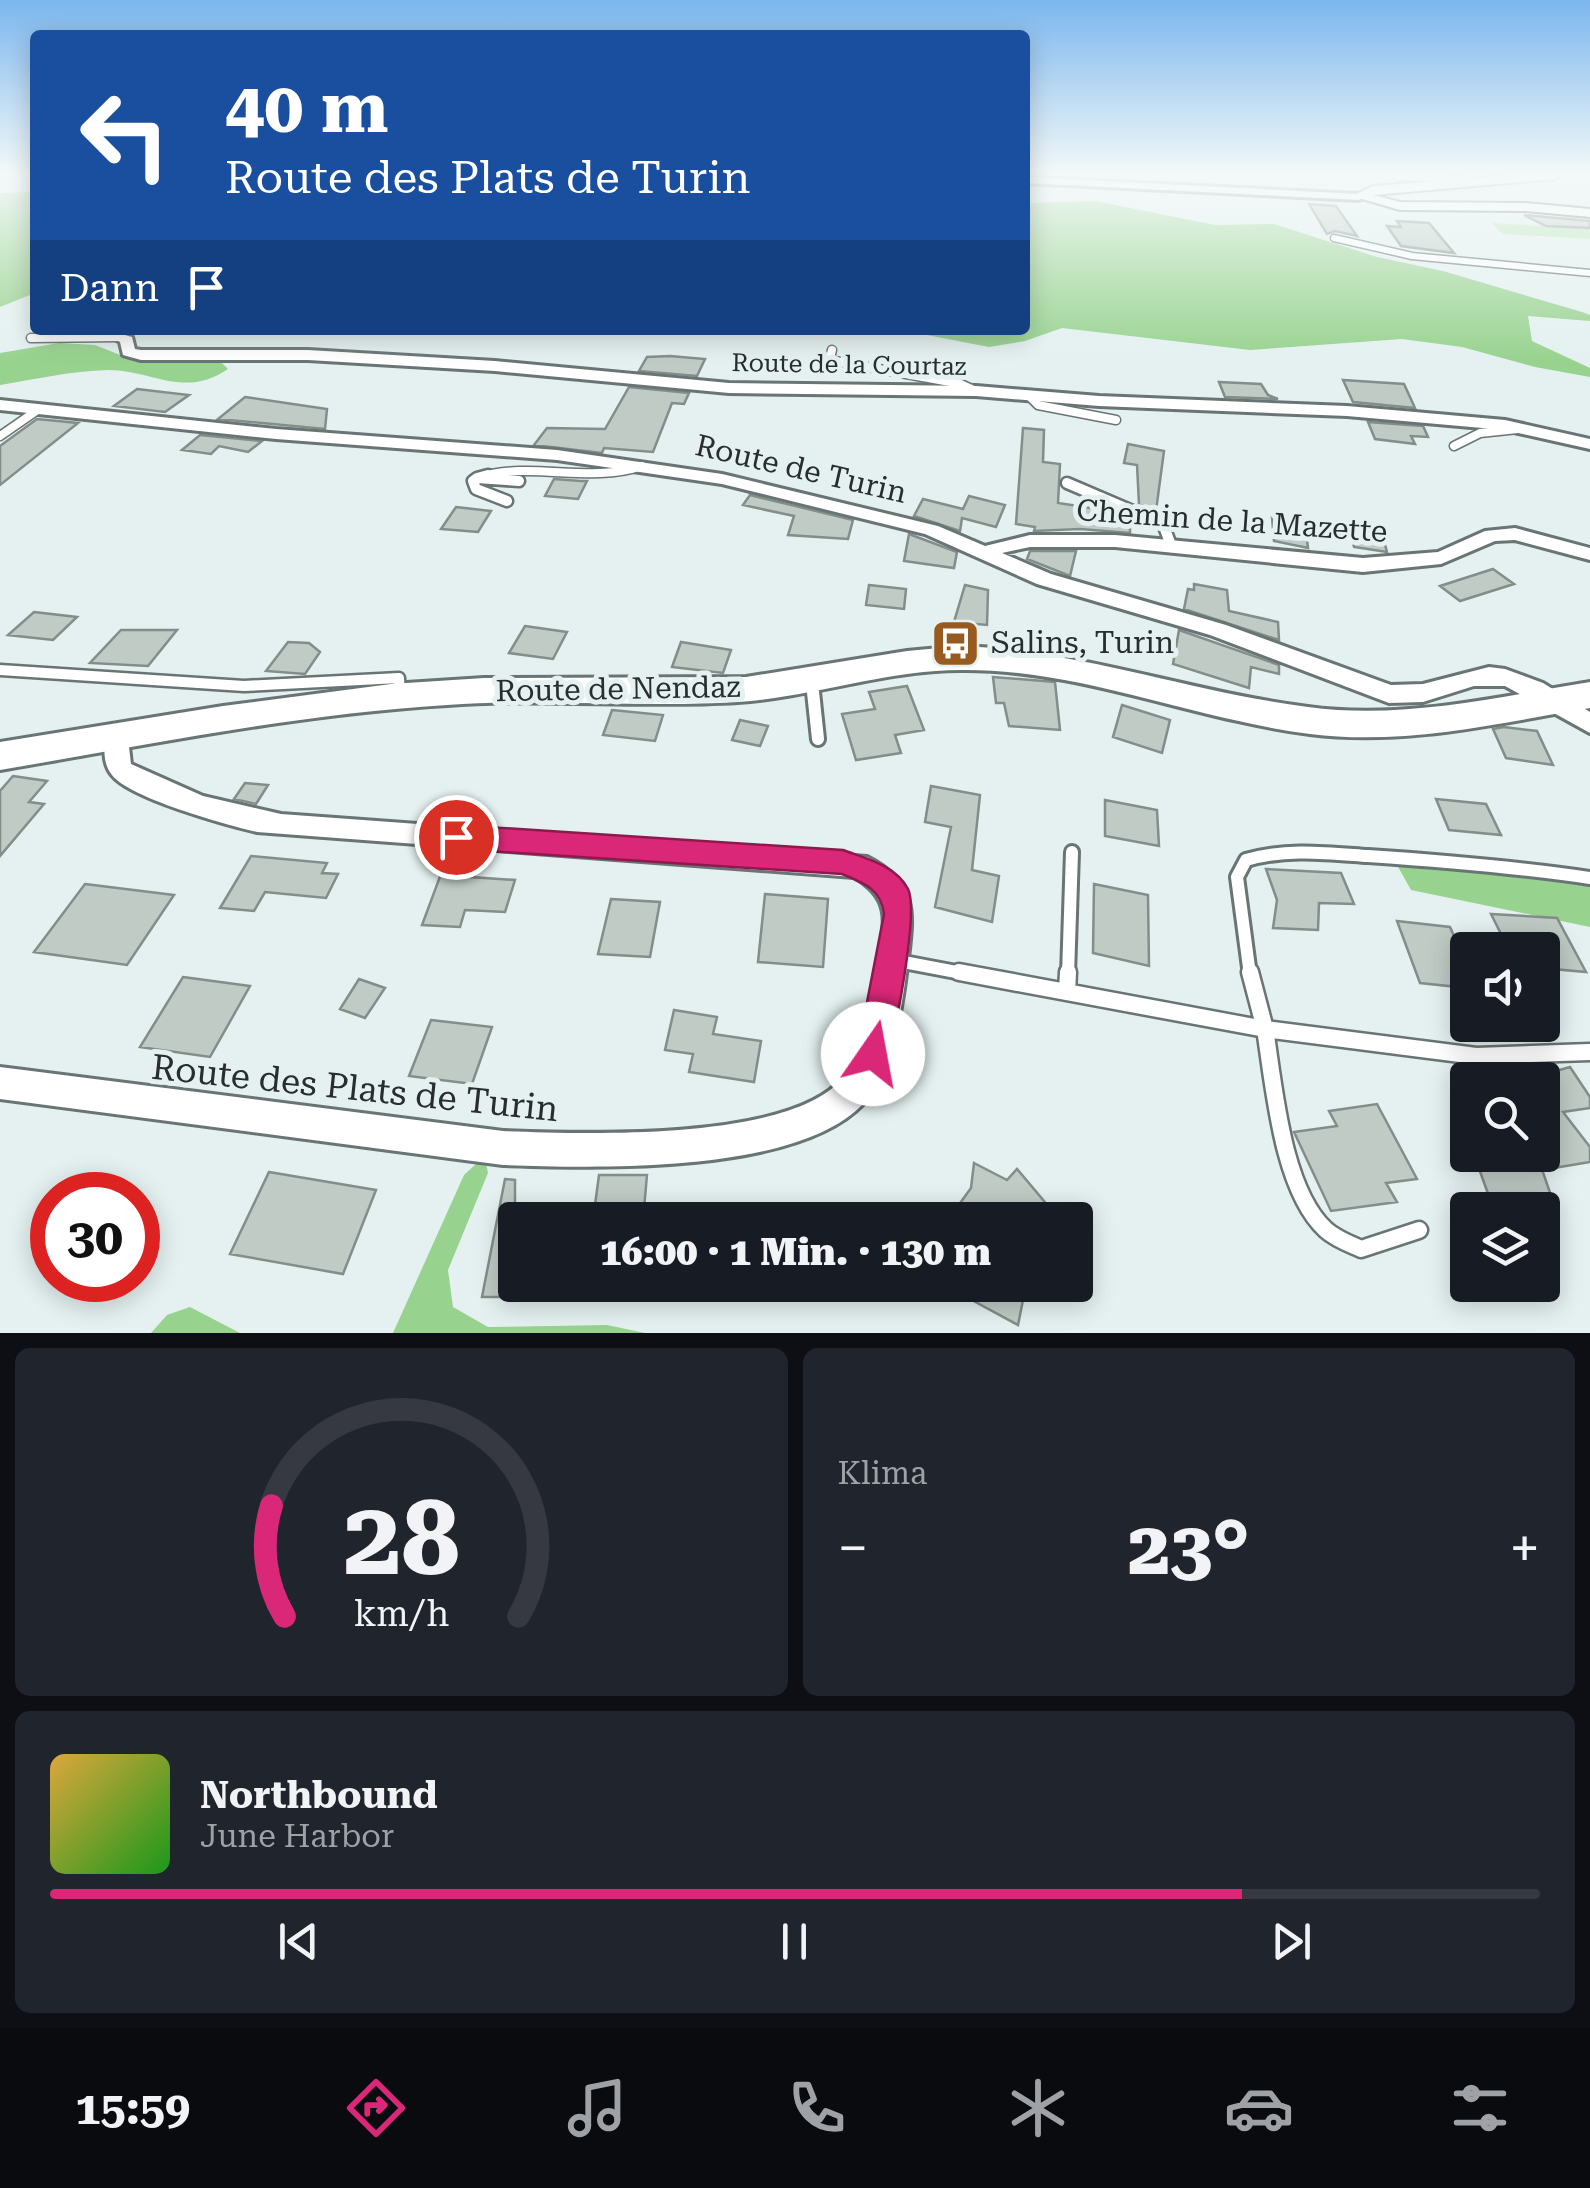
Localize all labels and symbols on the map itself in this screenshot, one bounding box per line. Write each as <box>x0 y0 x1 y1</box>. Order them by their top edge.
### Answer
street label: Route de la Courtaz <box>731 348 967 381</box>
street label: Route de Turin <box>692 427 910 510</box>
street label: Chemin de la Mazette <box>1075 492 1389 549</box>
bus stop icon: Salins, Turin <box>930 617 982 669</box>
place label: Salins, Turin <box>991 625 1174 660</box>
street label: Route de Nendaz <box>495 669 741 708</box>
pin <box>414 795 499 880</box>
position arrow <box>821 1002 925 1106</box>
street label: Route des Plats de Turin <box>150 1047 560 1130</box>
speed limit sign: 30 <box>30 1172 160 1302</box>

